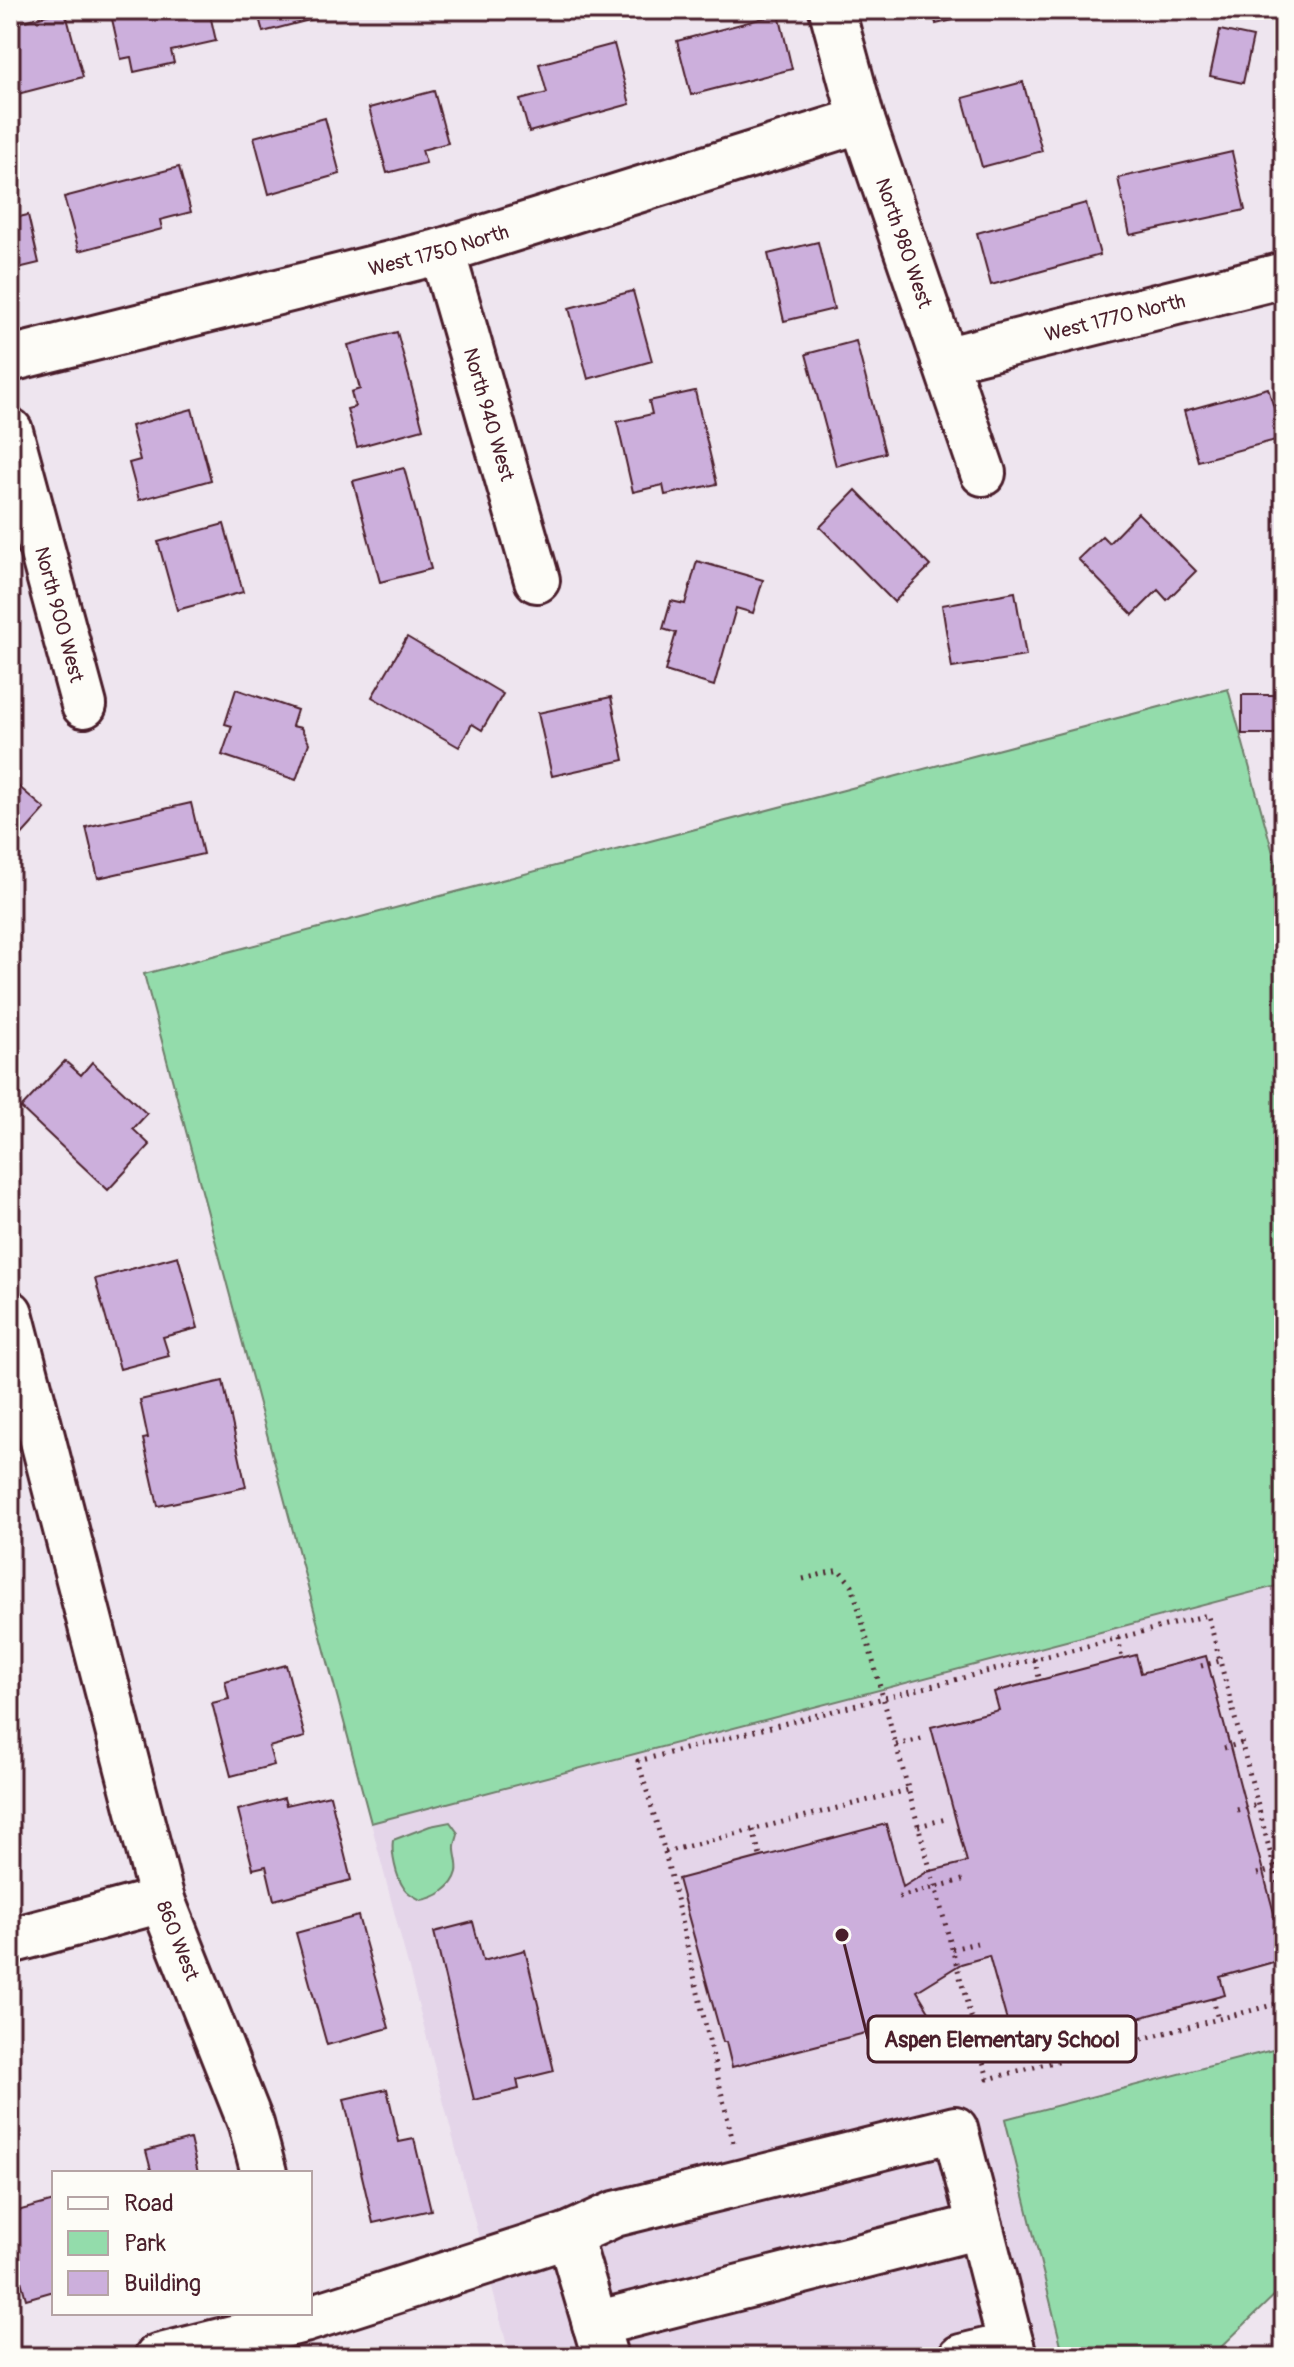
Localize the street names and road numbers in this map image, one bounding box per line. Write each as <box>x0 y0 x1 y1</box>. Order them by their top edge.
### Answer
street label: North 980 West <box>870 175 938 312</box>
street label: West 1750 North <box>366 219 512 282</box>
street label: West 1770 North <box>1042 288 1188 347</box>
street label: North 940 West <box>458 345 520 485</box>
street label: North 900 West <box>29 544 90 686</box>
street label: 860 West <box>151 1897 205 1985</box>

